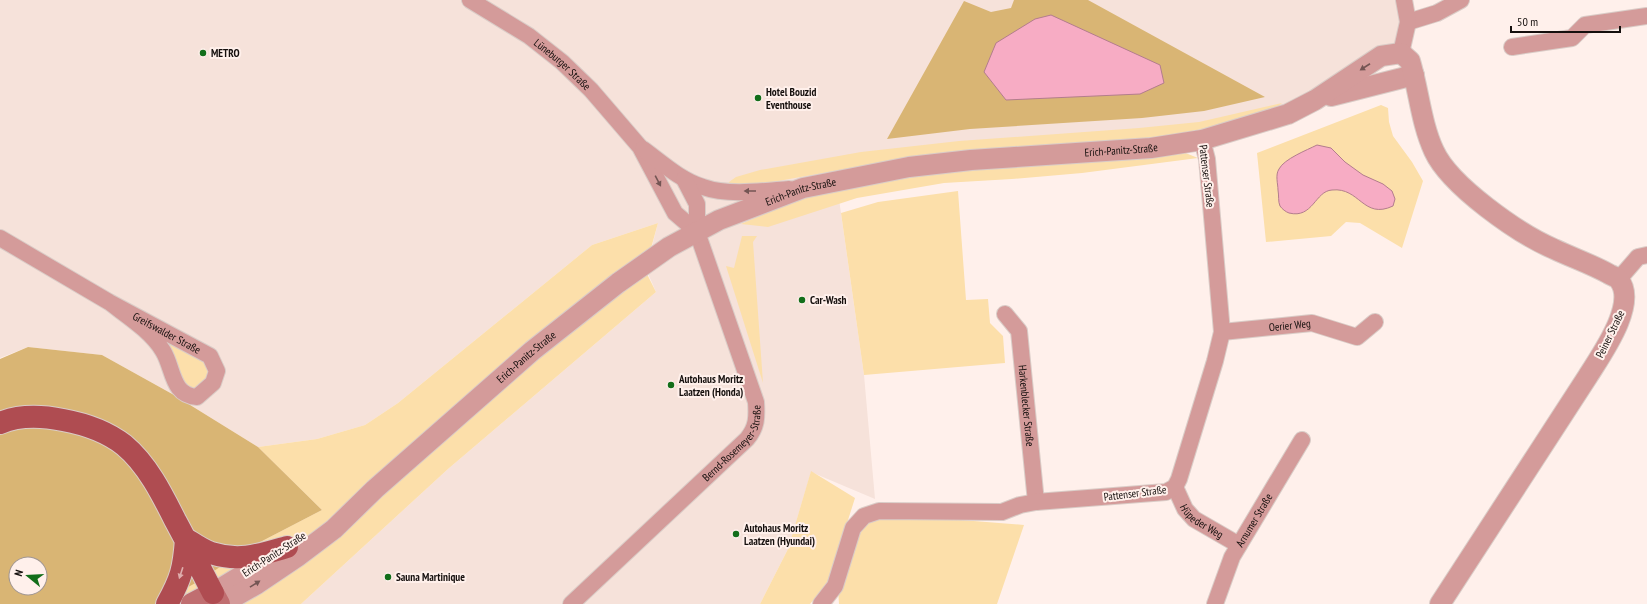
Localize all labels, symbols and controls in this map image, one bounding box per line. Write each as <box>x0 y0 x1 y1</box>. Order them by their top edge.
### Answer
scale bar <box>1511 8 1620 34</box>
text: 50 m <box>1517 14 1538 29</box>
street label: Lüneburger Straße <box>531 36 594 93</box>
place label: METRO <box>211 46 240 60</box>
marker: METRO <box>198 48 208 58</box>
one-way arrow <box>1360 63 1371 70</box>
place label: Hotel Bouzid Eventhouse <box>766 85 816 112</box>
marker: Hotel Bouzid Eventhouse <box>753 93 763 103</box>
street label: Erich-Panitz-Straße <box>1084 140 1159 159</box>
street label: Pattenser Straße <box>1196 144 1218 209</box>
one-way arrow <box>655 175 661 187</box>
street label: Erich-Panitz-Straße <box>763 175 838 209</box>
one-way arrow <box>743 188 756 194</box>
place label: Car-Wash <box>810 293 847 307</box>
marker: Car-Wash <box>797 295 807 305</box>
street label: Peiner Straße <box>1592 307 1628 360</box>
street label: Greifswalder Straße <box>130 309 204 357</box>
street label: Oerier Weg <box>1268 316 1311 334</box>
street label: Erich-Panitz-Straße <box>494 328 559 386</box>
street label: Harkenblecker Straße <box>1015 364 1037 447</box>
place label: Autohaus Moritz Laatzen (Honda) <box>678 372 743 399</box>
marker: Autohaus Moritz Laatzen (Honda) <box>666 380 676 390</box>
street label: Bernd-Rosemeyer-Straße <box>699 404 763 484</box>
street label: Pattenser Straße <box>1103 482 1168 504</box>
street label: Arnumer Straße <box>1233 490 1276 549</box>
street label: Hüpeder Weg <box>1177 502 1226 542</box>
place label: Autohaus Moritz Laatzen (Hyundai) <box>743 521 815 548</box>
street label: Erich-Panitz-Straße <box>239 528 309 580</box>
marker: Autohaus Moritz Laatzen (Hyundai) <box>731 529 741 539</box>
north arrow <box>8 556 48 596</box>
one-way arrow <box>178 567 184 579</box>
text: N <box>11 568 26 578</box>
place label: Sauna Martinique <box>396 570 465 584</box>
marker: Sauna Martinique <box>383 572 393 582</box>
one-way arrow <box>249 581 261 588</box>

